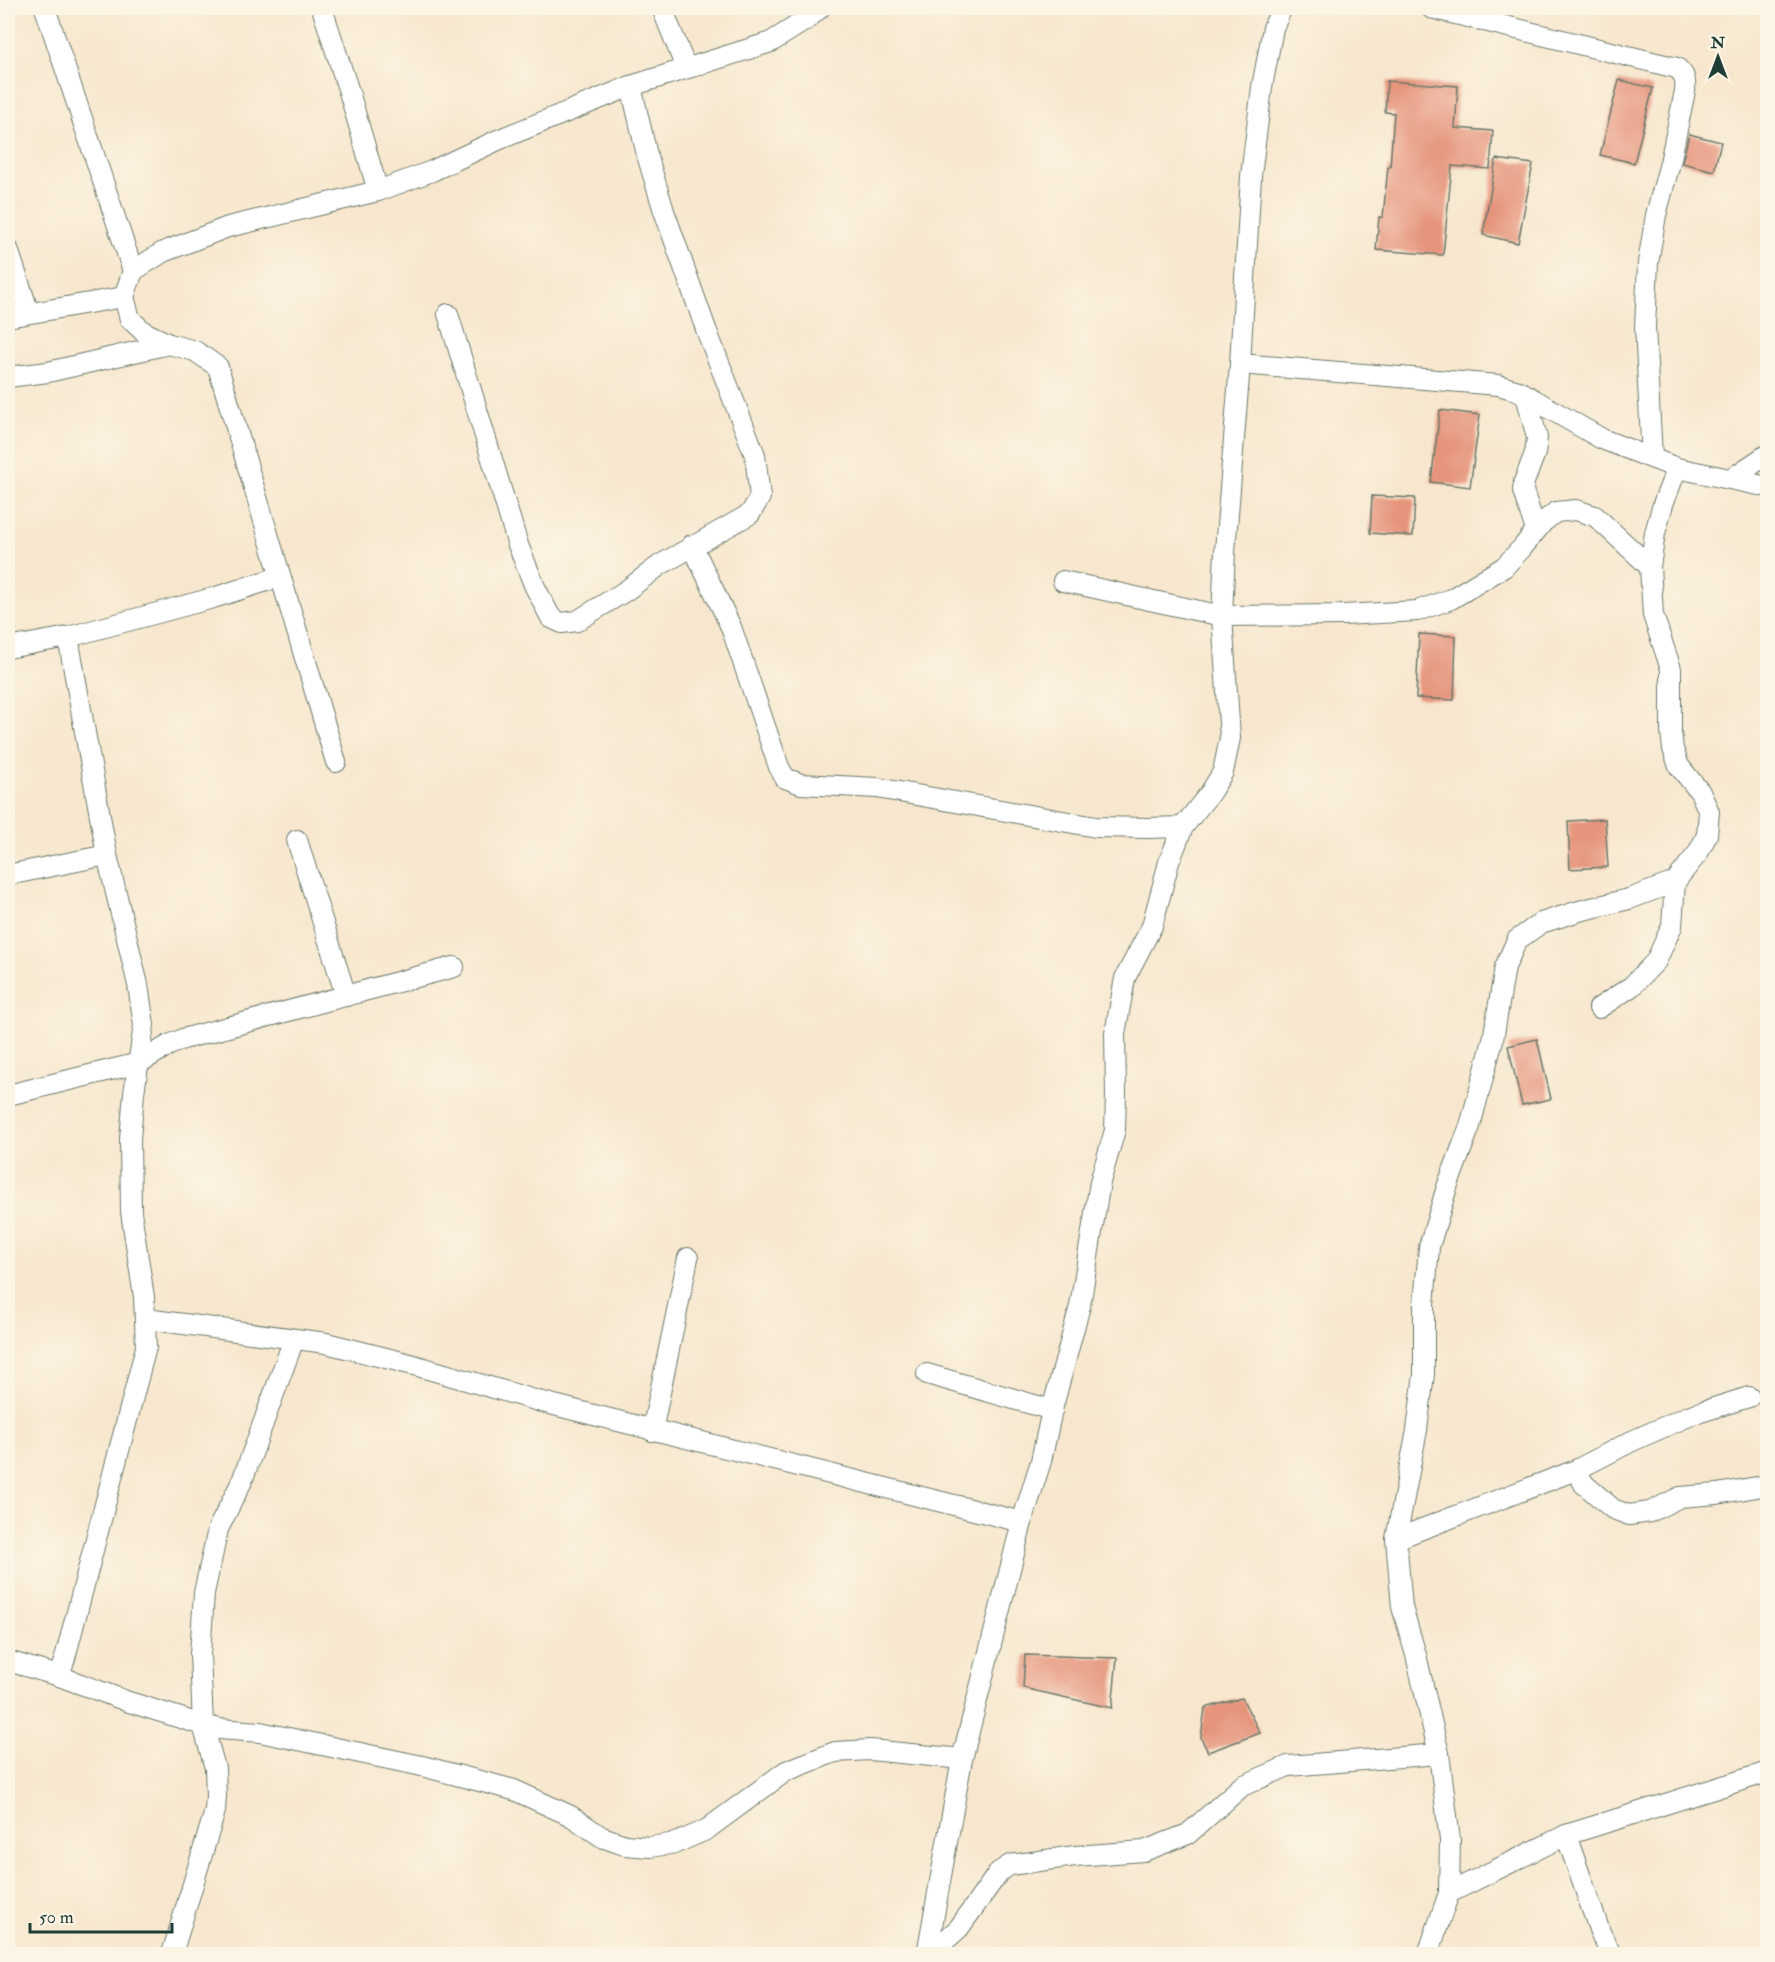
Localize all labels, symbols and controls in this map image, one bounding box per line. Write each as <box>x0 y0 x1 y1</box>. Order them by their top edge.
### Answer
north arrow <box>1688 27 1748 87</box>
text: N <box>1710 33 1726 53</box>
scale bar <box>30 1896 172 1934</box>
text: 50 m <box>39 1906 74 1929</box>

